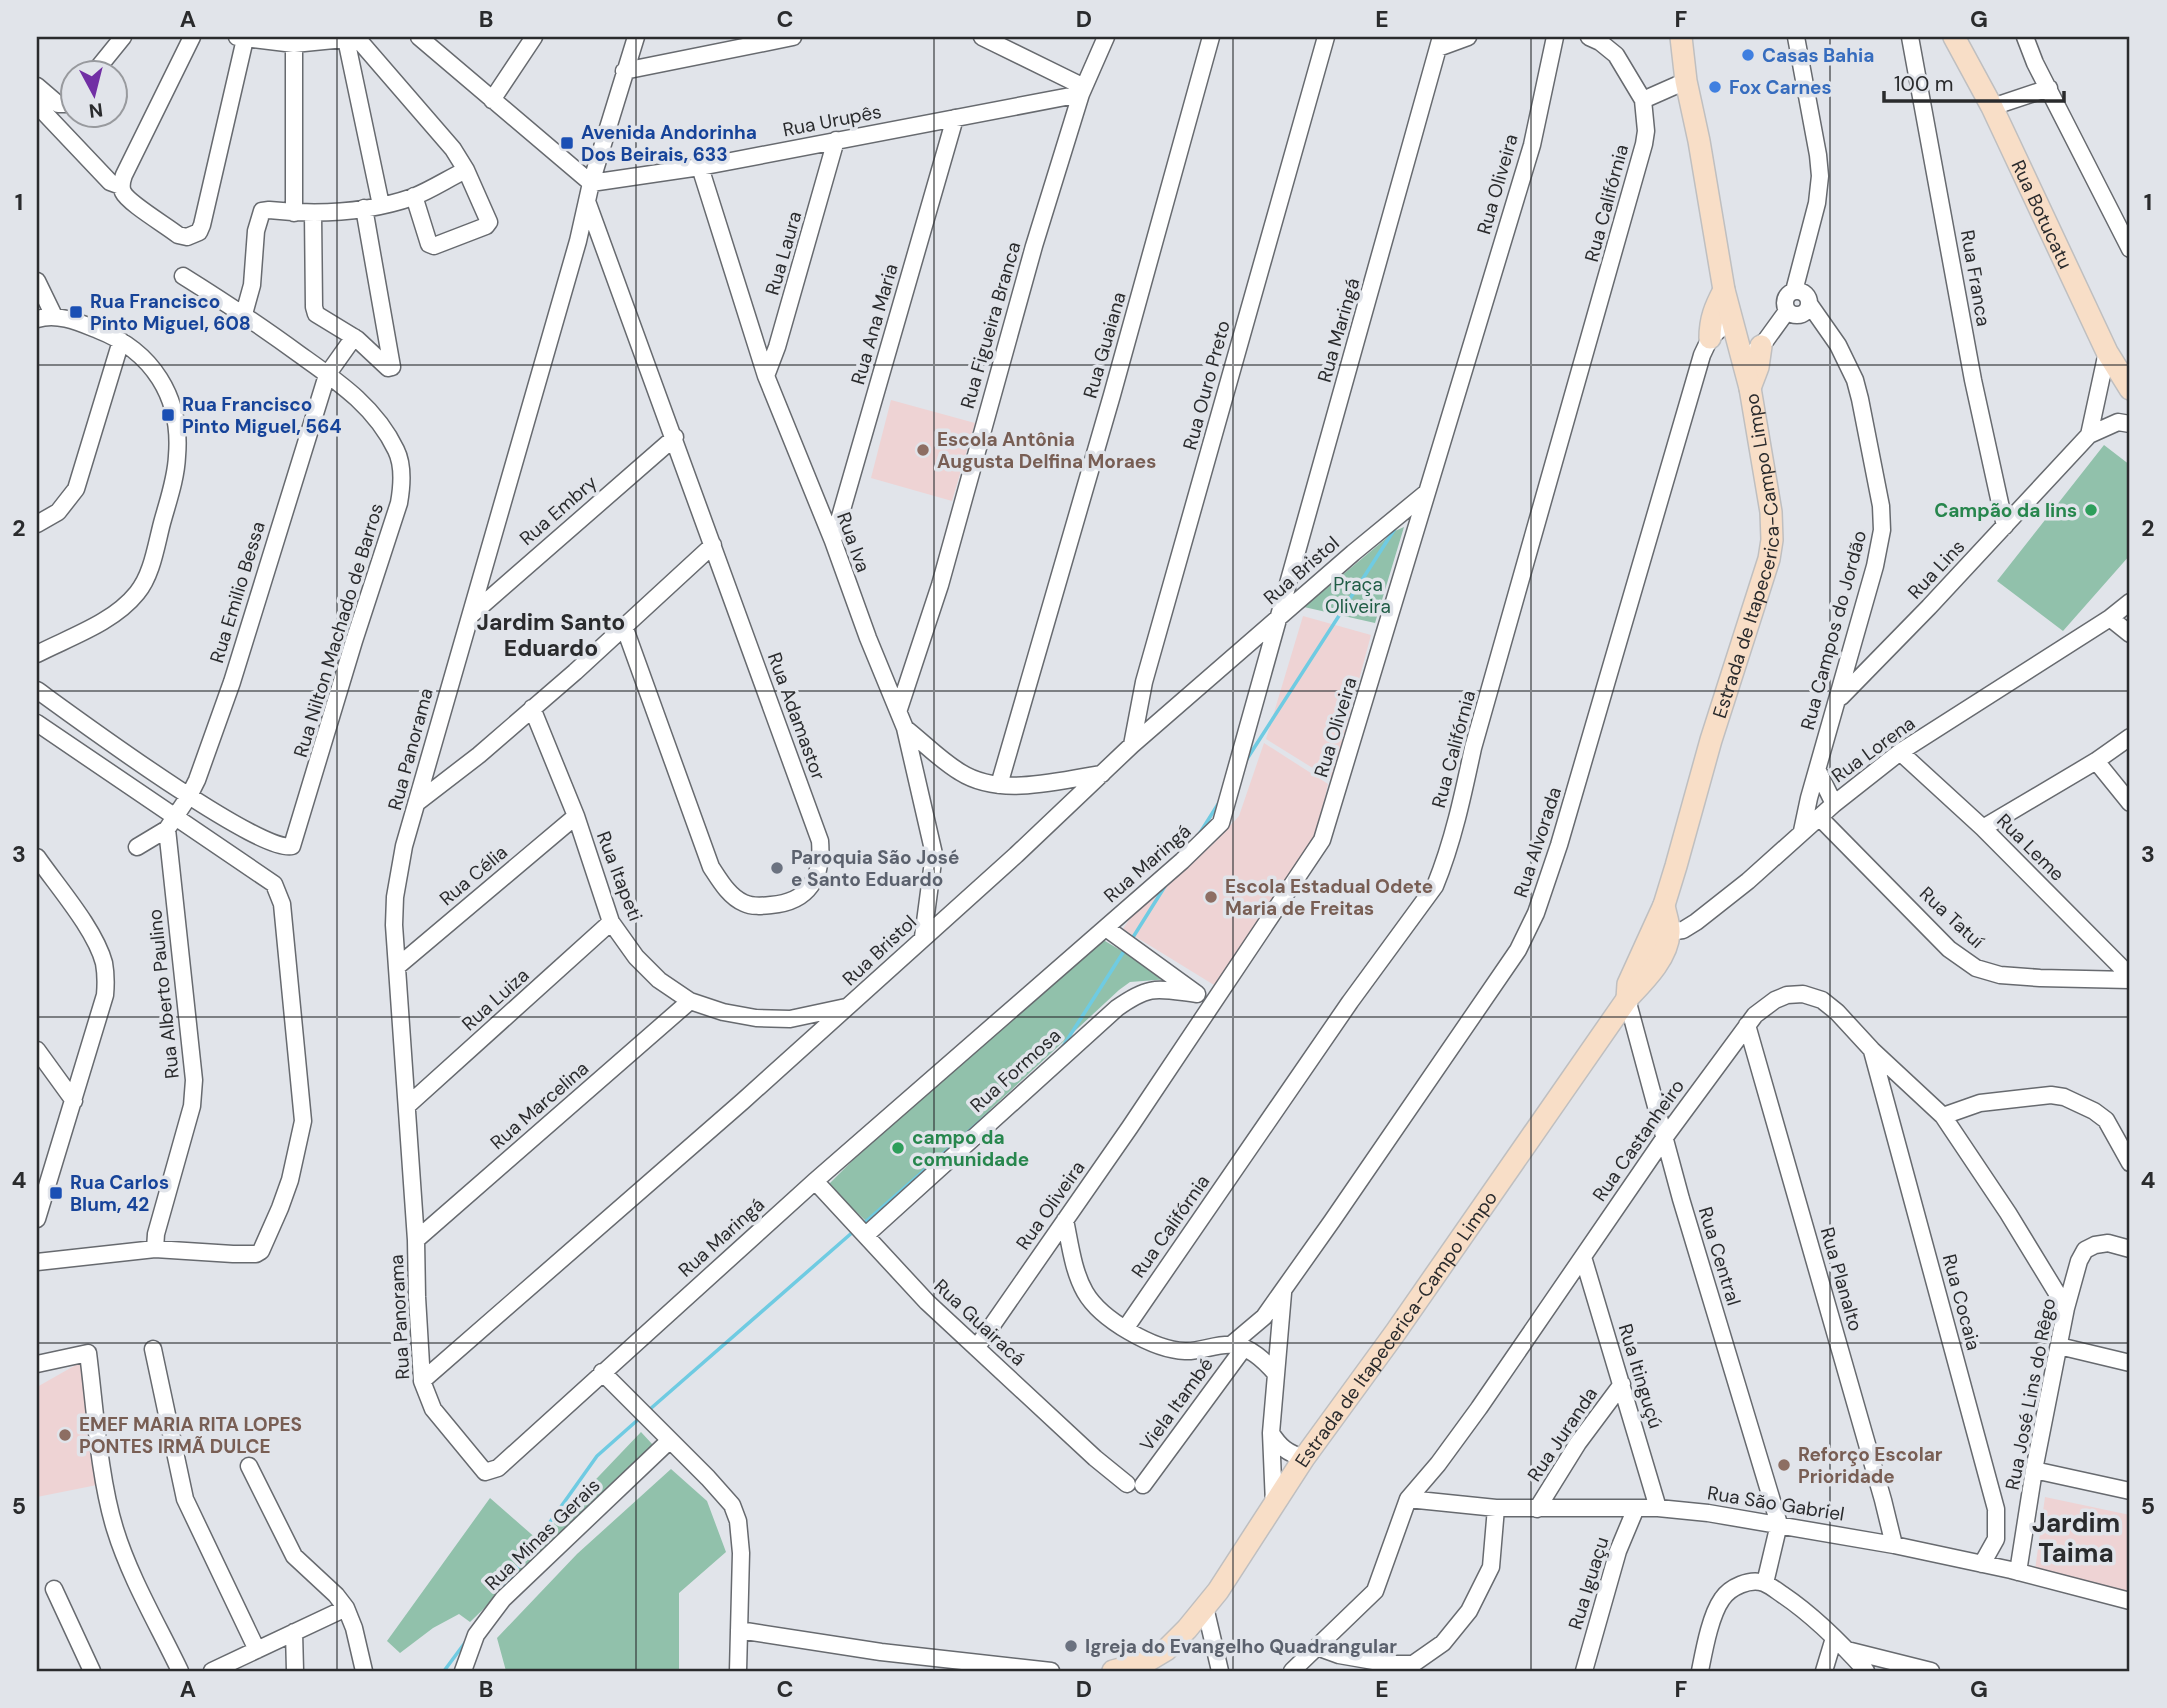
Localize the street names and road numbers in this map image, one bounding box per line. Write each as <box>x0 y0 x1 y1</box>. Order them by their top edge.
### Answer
street label: Rua Urupês <box>781 99 884 142</box>
street label: Rua Oliveira <box>1471 131 1524 237</box>
street label: Rua Califórnia <box>1579 142 1634 265</box>
street label: Rua Botucatu <box>2006 156 2078 273</box>
street label: Rua Laura <box>760 208 807 298</box>
street label: Rua Franca <box>1955 228 1996 328</box>
street label: Rua Figueira Branca <box>955 239 1026 411</box>
street label: Rua Ana Maria <box>845 261 904 388</box>
street label: Rua Maringá <box>1312 275 1365 385</box>
street label: Rua Guaiana <box>1077 289 1132 401</box>
street label: Rua Ouro Preto <box>1177 318 1236 452</box>
street label: Estrada de Itapecerica-Campo Limpo <box>1707 392 1785 721</box>
street label: Rua Embry <box>514 470 603 551</box>
street label: Rua Nilton Machado de Barros <box>288 500 389 760</box>
street label: Rua Iva <box>831 509 876 576</box>
street label: Rua Emilio Bessa <box>204 518 271 666</box>
street label: Rua Campos do Jordão <box>1795 528 1872 733</box>
street label: Rua Bristol <box>1258 531 1344 610</box>
street label: Rua Lins <box>1902 534 1970 604</box>
street label: Rua Adamastor <box>762 649 831 783</box>
street label: Rua Oliveira <box>1308 674 1363 780</box>
street label: Rua Panorama <box>382 685 439 813</box>
street label: Rua Califórnia <box>1426 688 1481 811</box>
street label: Rua Lorena <box>1827 711 1920 788</box>
street label: Rua Alvorada <box>1508 784 1567 901</box>
street label: Rua Leme <box>1992 808 2070 886</box>
street label: Rua Maringá <box>1099 819 1196 908</box>
street label: Rua Itapeti <box>591 828 648 925</box>
street label: Rua Célia <box>434 840 512 911</box>
street label: Rua Tatuí <box>1914 881 1990 954</box>
street label: Rua Alberto Paulino <box>142 908 185 1080</box>
street label: Rua Bristol <box>837 910 922 991</box>
street label: Rua Luiza <box>456 963 534 1036</box>
street label: Rua Formosa <box>965 1023 1066 1118</box>
street label: Rua Marcelina <box>485 1056 594 1155</box>
street label: Rua Castanheiro <box>1587 1074 1690 1206</box>
street label: Rua Oliveira <box>1011 1156 1090 1255</box>
street label: Rua Califórnia <box>1126 1170 1215 1283</box>
street label: Estrada de Itapecerica-Campo Limpo <box>1289 1186 1503 1472</box>
street label: Rua Maringá <box>673 1192 770 1283</box>
street label: Rua Central <box>1693 1204 1746 1309</box>
street label: Rua Planalto <box>1815 1224 1868 1334</box>
street label: Rua Cocaia <box>1937 1251 1986 1353</box>
street label: Rua Panorama <box>384 1254 415 1380</box>
street label: Rua Guairacá <box>929 1274 1031 1371</box>
street label: Rua José Lins do Rêgo <box>2000 1296 2061 1492</box>
street label: Rua Itinguçú <box>1613 1321 1668 1432</box>
street label: Viela Itambé <box>1134 1353 1219 1456</box>
street label: Rua Juranda <box>1522 1382 1603 1486</box>
street label: Rua Minas Gerais <box>479 1473 605 1596</box>
street label: Rua São Gabriel <box>1706 1480 1846 1527</box>
street label: Rua Iguaçu <box>1563 1534 1614 1633</box>

